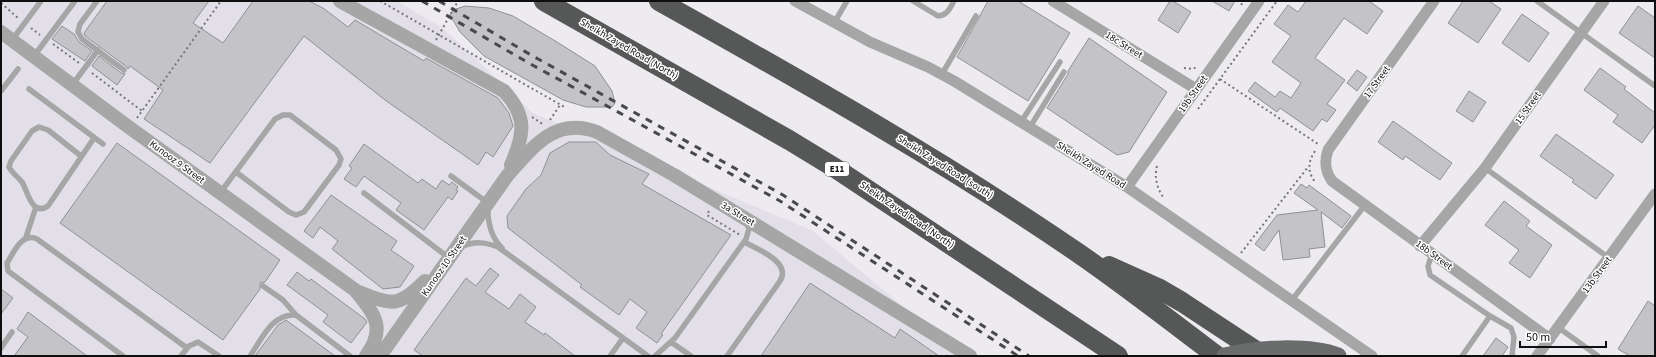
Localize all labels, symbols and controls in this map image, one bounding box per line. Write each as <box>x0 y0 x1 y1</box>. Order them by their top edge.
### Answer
street label: Sheikh Zayed Road (North) <box>577 15 681 83</box>
street label: 18c Street <box>1103 28 1146 62</box>
street label: 17 Street <box>1360 62 1394 101</box>
street label: 19b Street <box>1175 72 1211 115</box>
street label: 15 Street <box>1512 88 1545 127</box>
street label: Sheikh Zayed Road (south) <box>894 132 996 202</box>
street label: Kunooz 9 Street <box>146 137 208 187</box>
street label: Sheikh Zayed Road <box>1054 138 1128 192</box>
road number: E11 <box>825 162 849 176</box>
street label: Sheikh Zayed Road (North) <box>857 178 957 252</box>
street label: 3a Street <box>719 198 758 230</box>
street label: Kunooz 10 Street <box>418 233 470 299</box>
street label: 18b Street <box>1413 237 1456 274</box>
street label: 13b Street <box>1579 253 1616 296</box>
scale bar <box>1520 323 1606 349</box>
text: 50 m <box>1526 329 1550 346</box>

